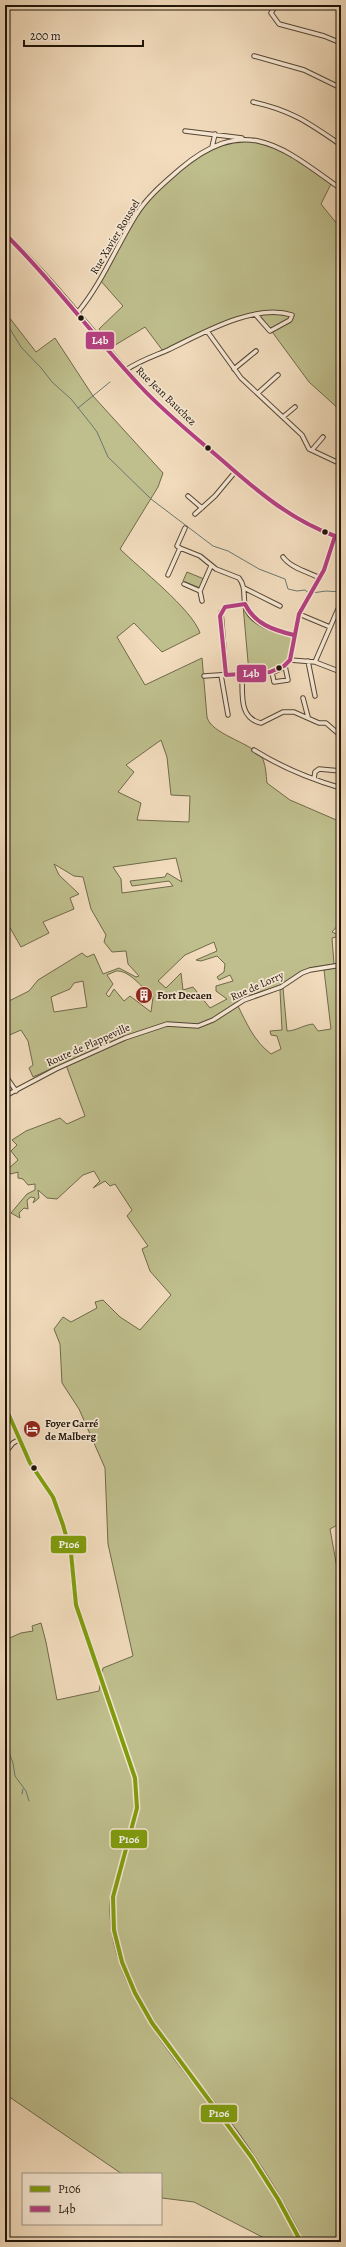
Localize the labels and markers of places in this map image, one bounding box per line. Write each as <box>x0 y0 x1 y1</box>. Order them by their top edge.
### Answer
unlabelled marker <box>76 313 86 323</box>
unlabelled marker <box>203 443 213 453</box>
unlabelled marker <box>320 527 330 537</box>
unlabelled marker <box>274 663 284 673</box>
building icon: Fort Decaen <box>134 985 154 1005</box>
place label: Fort Decaen <box>157 988 212 1003</box>
place label: Foyer Carré de Malberg <box>45 1416 98 1444</box>
hotel icon: Foyer Carré de Malberg <box>22 1419 42 1439</box>
unlabelled marker <box>29 1463 39 1473</box>

